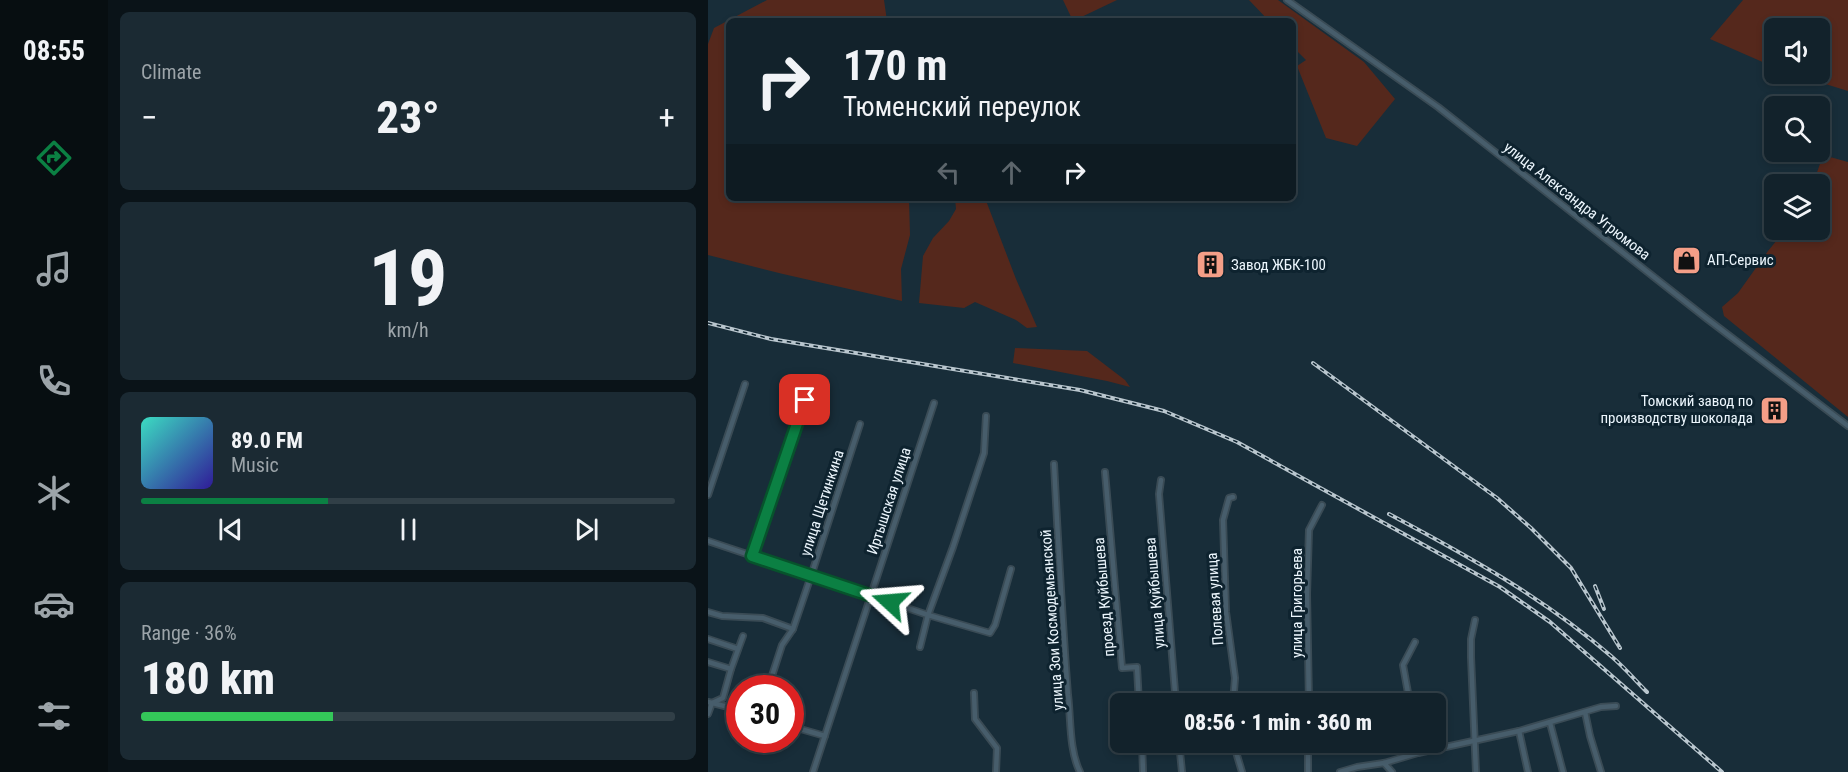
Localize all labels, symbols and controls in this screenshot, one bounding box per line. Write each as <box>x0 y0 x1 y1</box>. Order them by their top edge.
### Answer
map controls <box>1764 18 1830 240</box>
button: sound <box>1764 18 1830 84</box>
text: 08:55 <box>23 35 85 67</box>
text: 170 m <box>843 41 948 90</box>
icon: right <box>744 42 822 120</box>
text: Climate <box>141 60 201 84</box>
text: 23° <box>376 91 440 144</box>
text: Тюменский переулок <box>843 91 1081 123</box>
button: search <box>1764 96 1830 162</box>
text: − <box>141 98 158 137</box>
text: + <box>659 98 675 137</box>
icon: directions <box>33 137 75 179</box>
street label: улица Александра Угрюмова <box>1500 138 1654 264</box>
icon: left <box>932 156 965 189</box>
icon: ahead <box>995 156 1028 189</box>
icon: right <box>1058 156 1091 189</box>
button: layers <box>1764 174 1830 240</box>
text: 19 <box>369 233 447 324</box>
shop icon: АП-Сервис <box>1670 244 1702 276</box>
icon: music <box>33 248 75 290</box>
building icon: Завод ЖБК-100 <box>1194 249 1226 281</box>
place label: АП-Сервис <box>1707 251 1774 269</box>
place label: Завод ЖБК-100 <box>1231 256 1326 274</box>
text: km/h <box>387 318 429 342</box>
icon: phone <box>33 360 75 402</box>
pin <box>779 374 830 425</box>
icon: arrive <box>788 383 821 416</box>
place label: Томский завод по производству шоколада <box>1600 392 1753 427</box>
building icon: Томский завод по производству шоколада <box>1758 394 1790 426</box>
text: 89.0 FM <box>231 428 303 453</box>
street label: Иртышская улица <box>863 445 915 557</box>
street label: улица Щетинкина <box>796 448 848 558</box>
text: Music <box>231 453 279 477</box>
icon: climate <box>33 472 75 514</box>
icon: previous <box>214 513 247 546</box>
icon: pause <box>392 513 425 546</box>
icon: next <box>570 513 603 546</box>
street label: улица Зои Космодемьянской <box>1037 529 1067 711</box>
street label: проезд Куйбышева <box>1090 537 1118 657</box>
street label: улица Куйбышева <box>1141 537 1169 649</box>
street label: улица Григорьева <box>1288 548 1306 658</box>
street label: Полевая улица <box>1203 552 1227 646</box>
position arrow <box>858 570 922 634</box>
icon: car <box>33 583 75 625</box>
text: Range · 36% <box>141 621 237 645</box>
text: 180 km <box>141 652 275 705</box>
speed limit sign: 30 <box>726 675 804 753</box>
icon: filters <box>33 695 75 737</box>
text: 08:56 · 1 min · 360 m <box>1184 710 1372 735</box>

